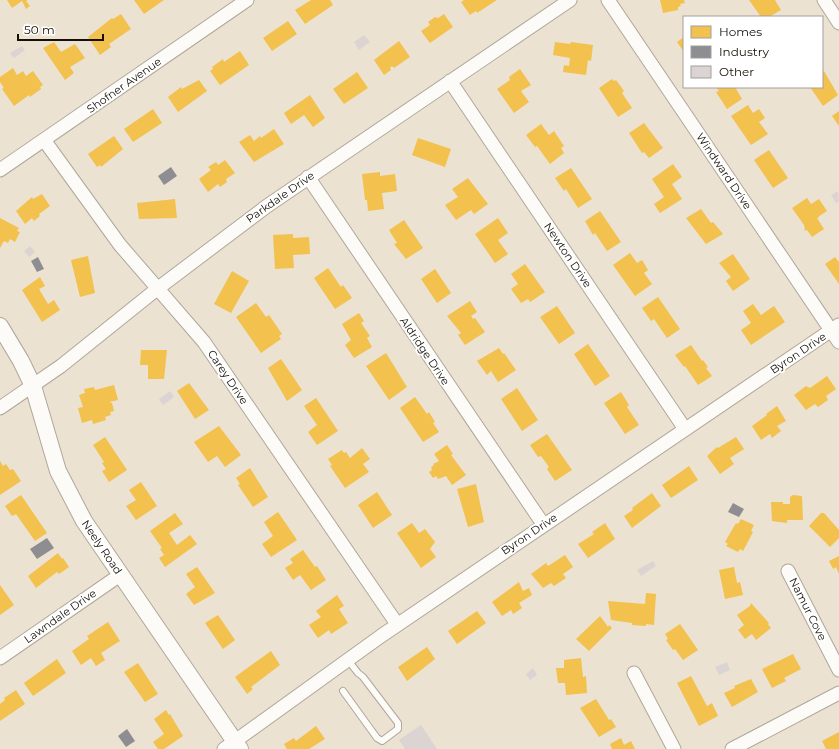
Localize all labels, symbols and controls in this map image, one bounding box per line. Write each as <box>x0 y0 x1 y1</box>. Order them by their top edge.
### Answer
scale bar <box>18 16 103 42</box>
legend <box>683 16 823 88</box>
text: 50 m <box>24 22 55 37</box>
text: Homes <box>719 24 762 39</box>
text: Industry <box>719 44 769 59</box>
street label: Shofner Avenue <box>84 54 164 116</box>
text: Other <box>719 64 754 79</box>
street label: Windward Drive <box>693 130 755 212</box>
street label: Parkdale Drive <box>243 168 317 226</box>
street label: Newton Drive <box>541 220 595 291</box>
street label: Aldridge Drive <box>397 314 453 388</box>
street label: Byron Drive <box>767 329 829 377</box>
street label: Carey Drive <box>205 347 252 407</box>
street label: Byron Drive <box>498 510 560 558</box>
street label: Neely Road <box>79 517 125 577</box>
street label: Namur Cove <box>786 575 830 643</box>
street label: Lawndale Drive <box>21 586 99 646</box>

